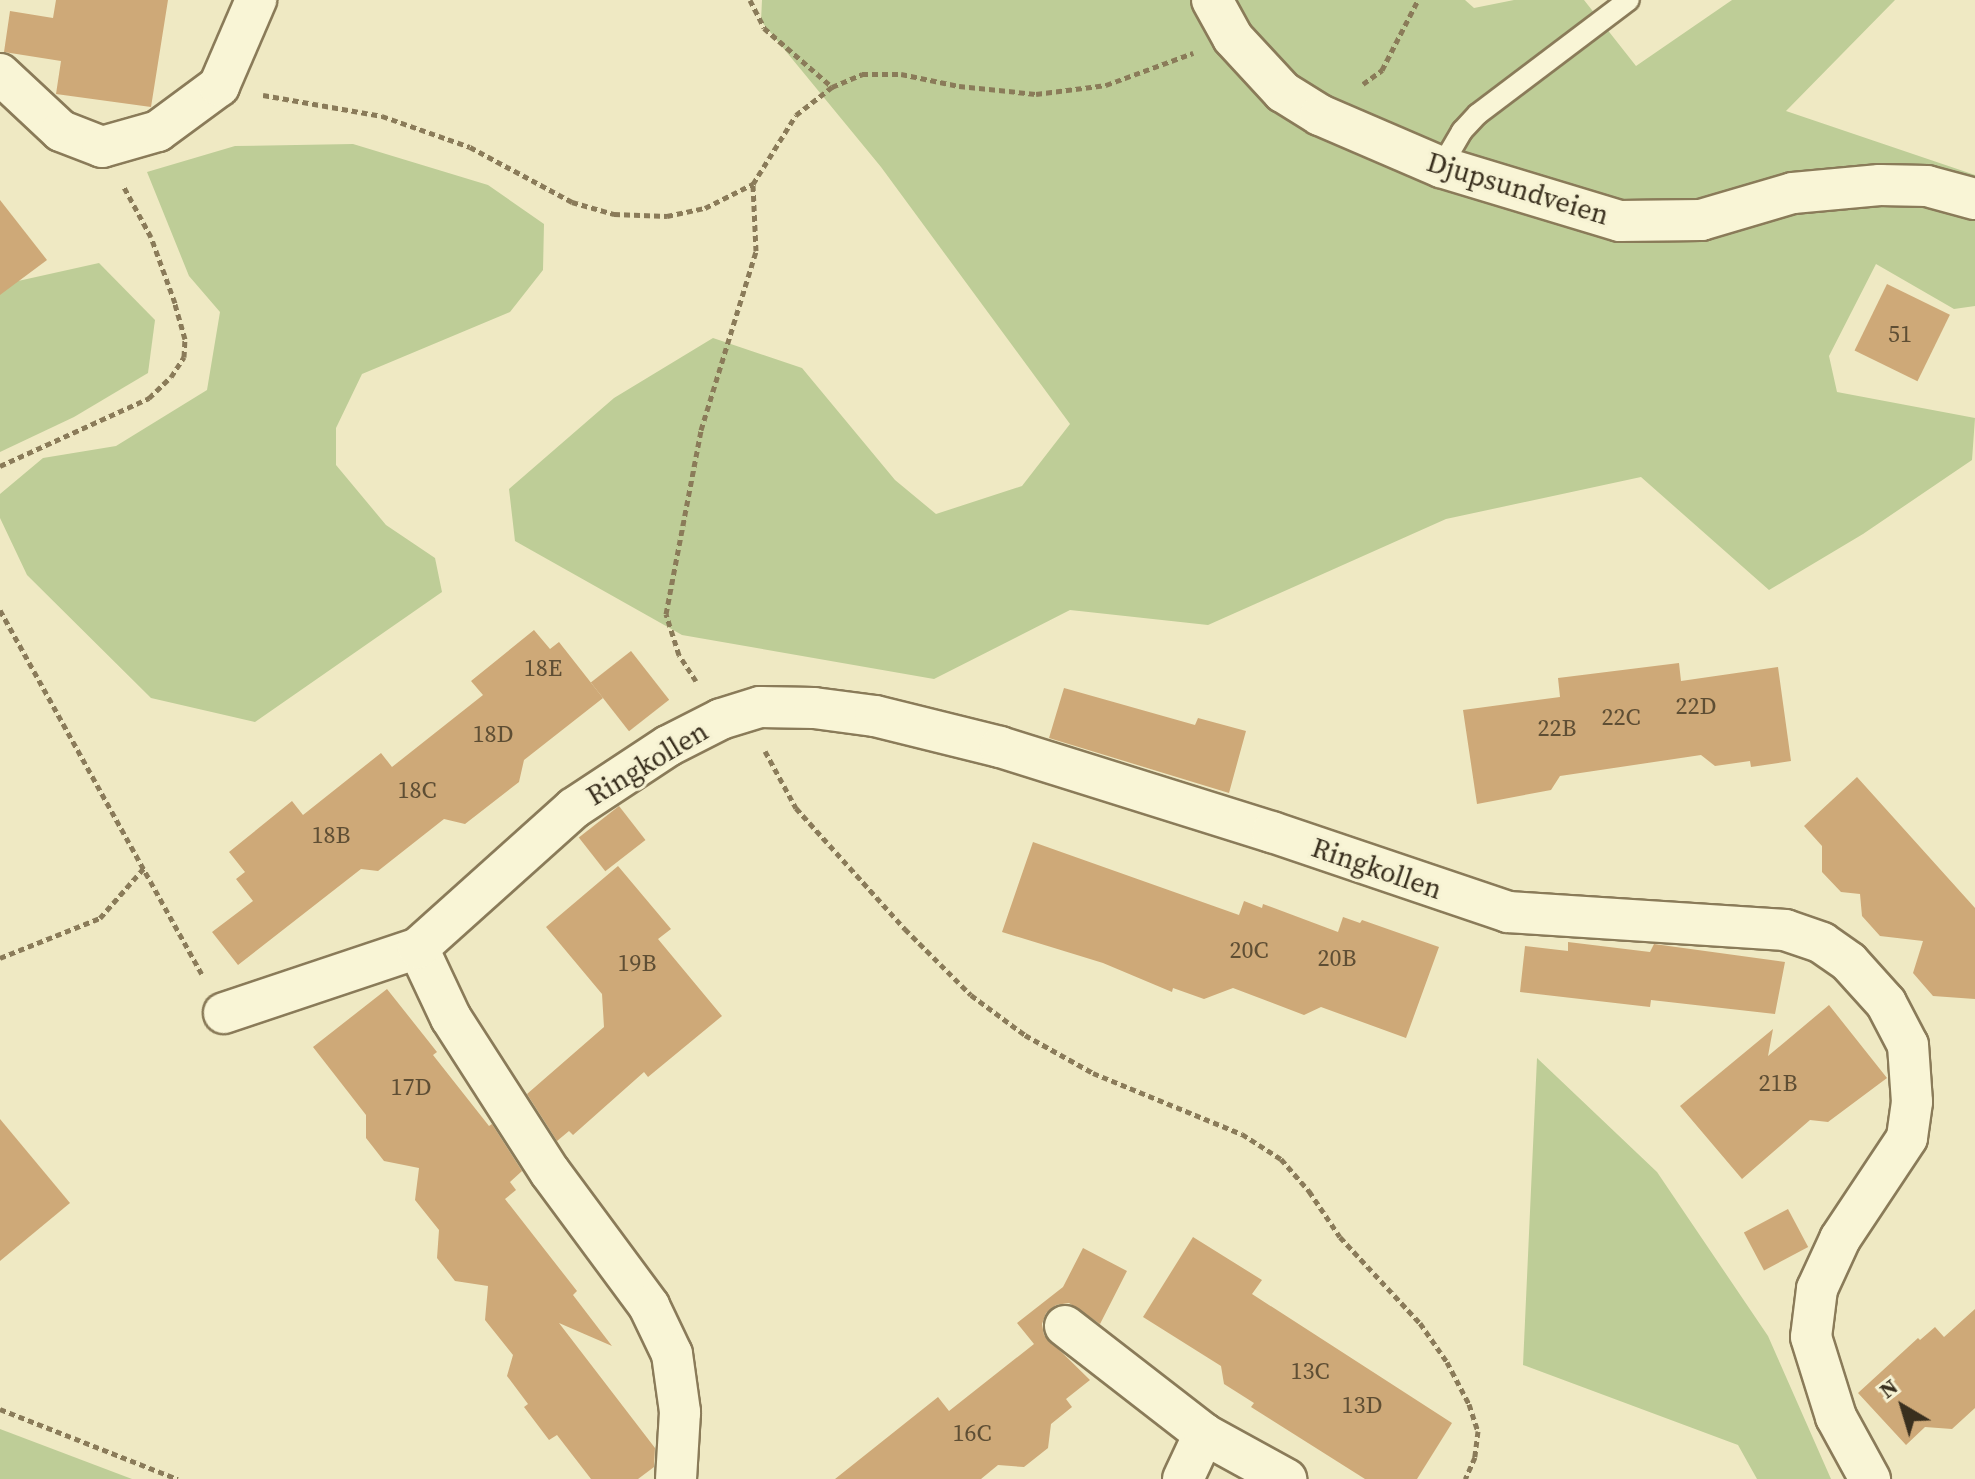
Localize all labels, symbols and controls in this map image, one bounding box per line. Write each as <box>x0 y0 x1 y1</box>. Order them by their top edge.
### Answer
street label: Djupsundveien <box>1423 144 1613 232</box>
house number: 51 <box>1888 320 1912 348</box>
house number: 18E <box>524 654 562 682</box>
house number: 22D <box>1675 692 1717 720</box>
house number: 22C <box>1601 703 1641 731</box>
street label: Ringkollen <box>580 714 714 812</box>
house number: 22B <box>1537 714 1577 742</box>
house number: 18D <box>472 720 514 748</box>
house number: 18C <box>397 776 437 804</box>
house number: 18B <box>311 821 351 849</box>
street label: Ringkollen <box>1307 830 1447 906</box>
house number: 20C <box>1229 936 1269 964</box>
house number: 20B <box>1317 944 1357 972</box>
house number: 19B <box>617 949 657 977</box>
house number: 21B <box>1758 1069 1798 1097</box>
house number: 17D <box>390 1073 432 1101</box>
house number: 13C <box>1290 1357 1330 1385</box>
north arrow <box>1863 1367 1943 1447</box>
text: N <box>1873 1371 1904 1405</box>
house number: 13D <box>1341 1391 1383 1419</box>
house number: 16C <box>952 1419 992 1447</box>

